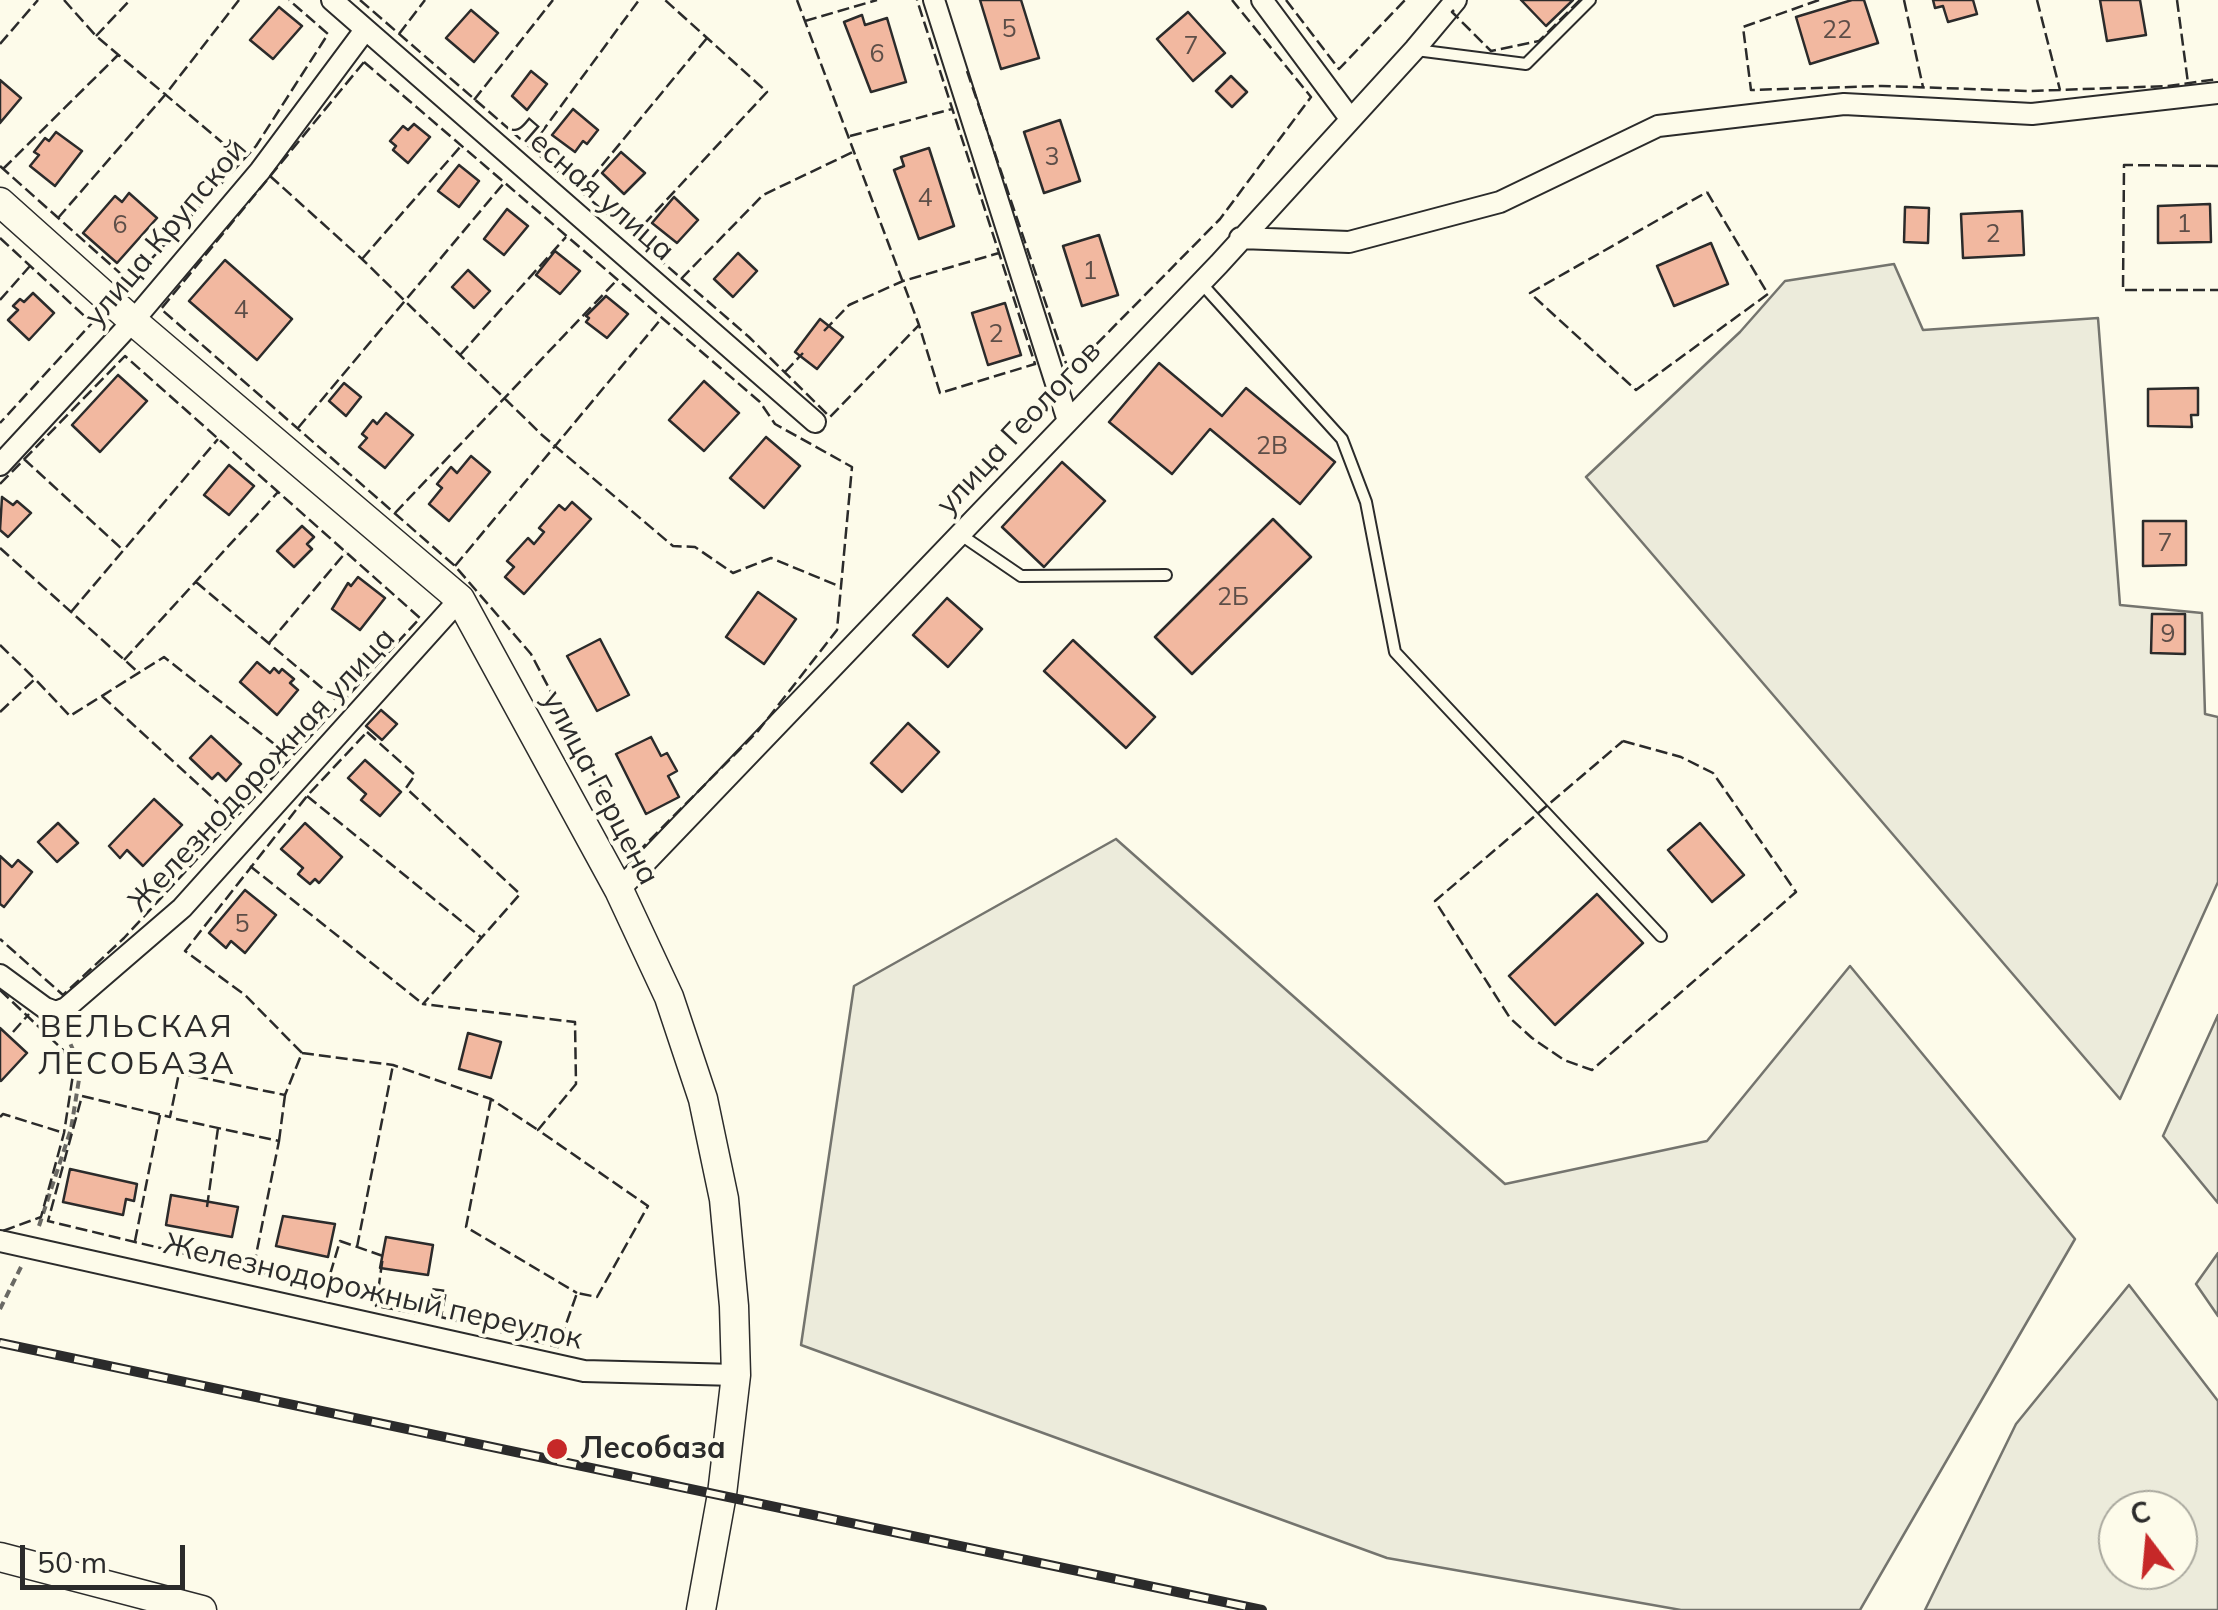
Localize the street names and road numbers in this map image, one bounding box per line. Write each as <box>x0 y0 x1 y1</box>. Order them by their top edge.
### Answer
street label: Лесная улица <box>505 109 681 269</box>
street label: улица Крупской <box>77 132 255 334</box>
street label: улица Геологов <box>929 334 1109 522</box>
street label: Железнодорожная улица <box>121 621 403 919</box>
street label: улица Герцена <box>534 685 666 891</box>
street label: Железнодорожный переулок <box>160 1226 586 1358</box>

